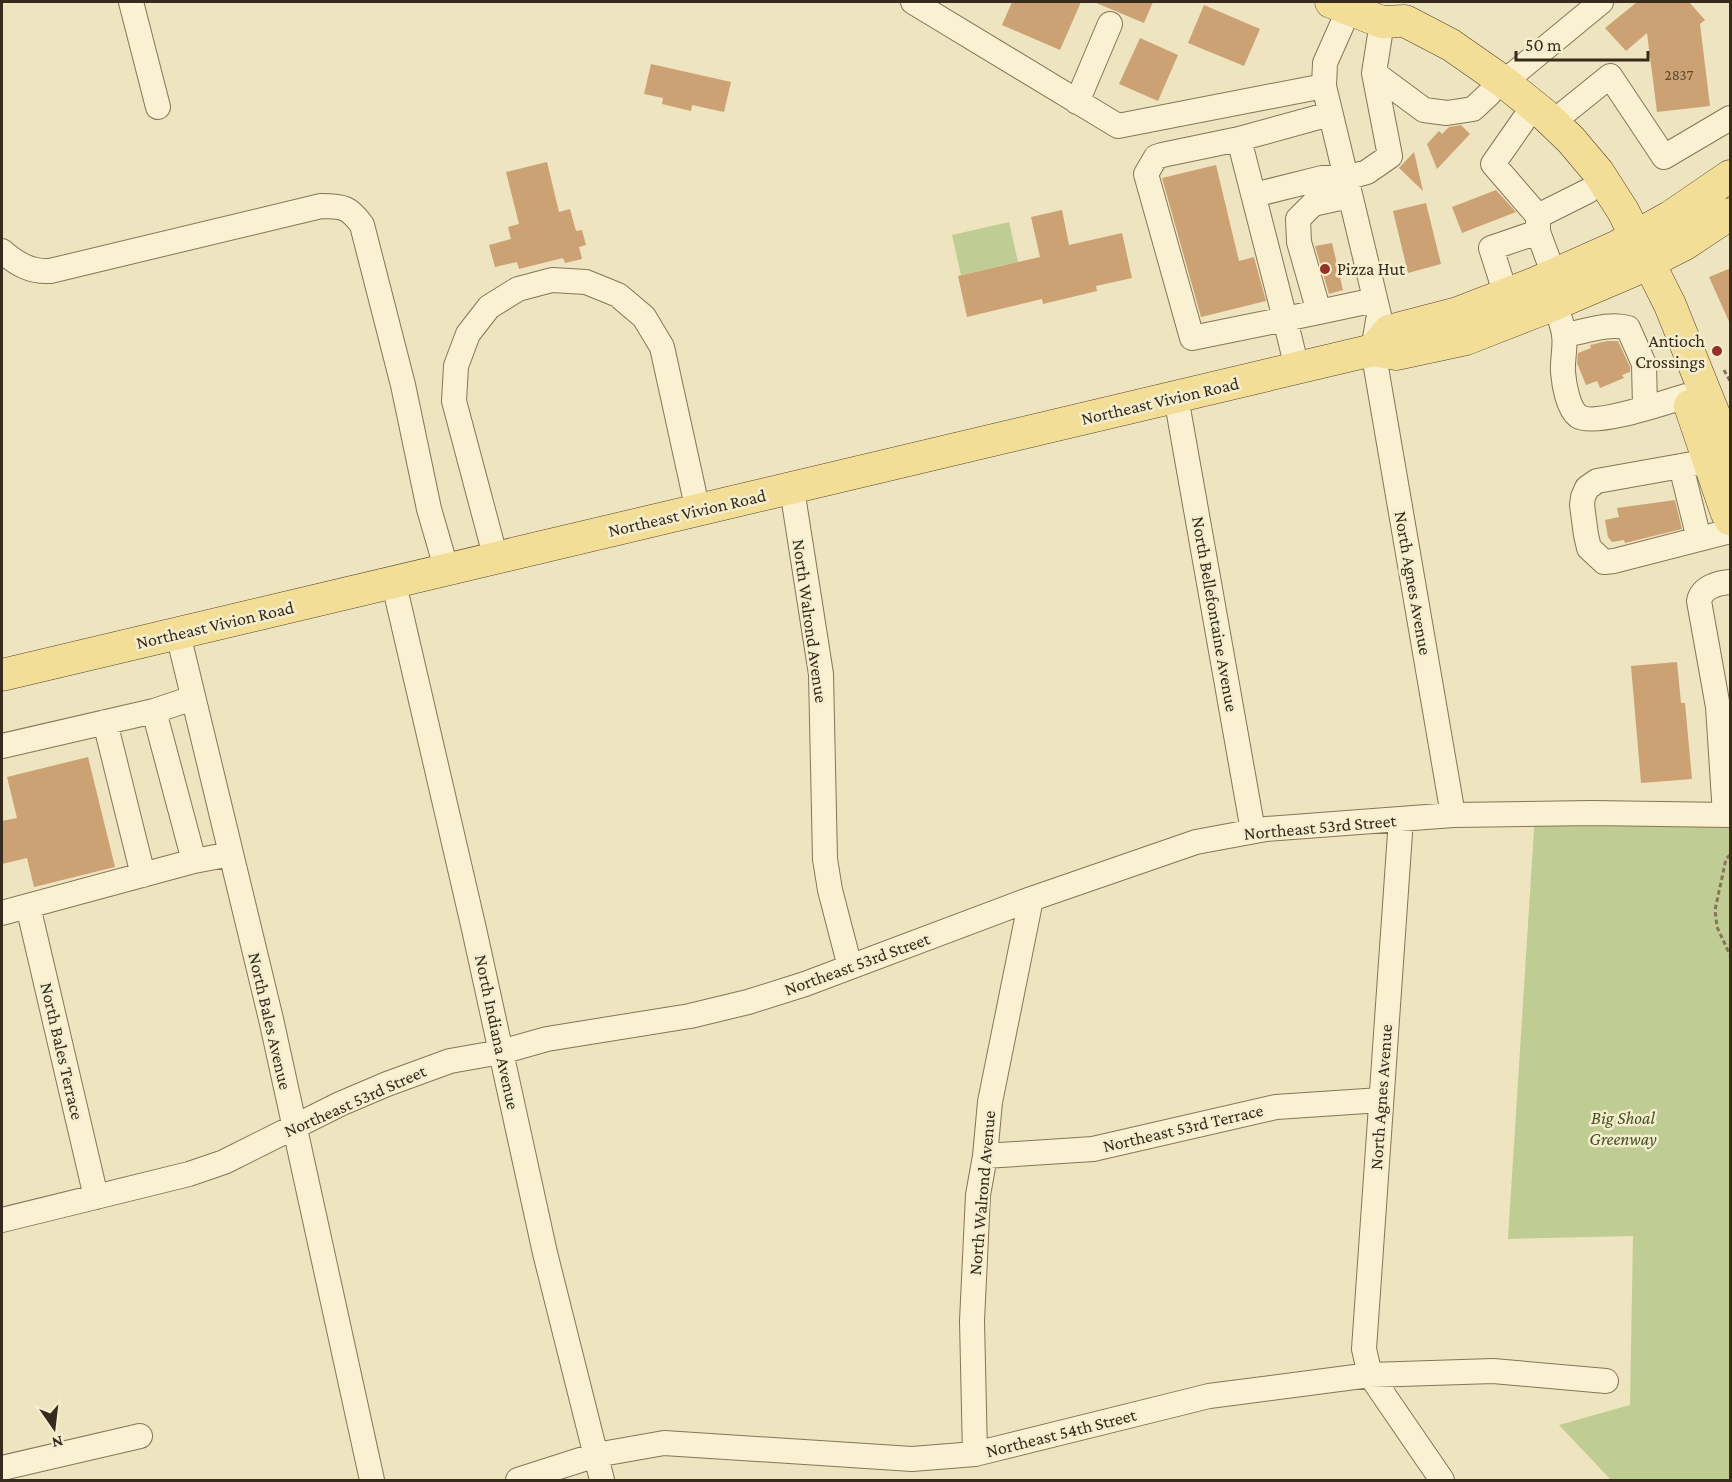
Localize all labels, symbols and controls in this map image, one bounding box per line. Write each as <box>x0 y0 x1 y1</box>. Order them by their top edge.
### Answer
scale bar <box>1516 24 1648 62</box>
text: 50 m <box>1525 35 1562 55</box>
house number: 2837 <box>1665 67 1693 83</box>
place label: Pizza Hut <box>1337 259 1406 279</box>
marker: Pizza Hut <box>1318 262 1332 276</box>
place label: Antioch Crossings <box>1635 331 1705 372</box>
marker: Antioch Crossings <box>1710 344 1724 358</box>
street label: Northeast Vivion Road <box>1079 373 1241 429</box>
street label: Northeast Vivion Road <box>606 485 768 541</box>
street label: North Agnes Avenue <box>1390 509 1436 657</box>
street label: North Bellefontaine Avenue <box>1188 515 1242 713</box>
street label: North Walrond Avenue <box>789 538 831 704</box>
street label: Northeast Vivion Road <box>134 597 296 653</box>
street label: Northeast 53rd Street <box>1243 810 1398 844</box>
street label: Northeast 53rd Street <box>782 928 933 1000</box>
street label: North Bales Avenue <box>244 950 296 1092</box>
street label: North Indiana Avenue <box>471 953 523 1111</box>
street label: North Bales Terrace <box>36 980 88 1122</box>
street label: North Agnes Avenue <box>1366 1023 1396 1170</box>
street label: Northeast 53rd Street <box>281 1060 430 1141</box>
street label: Northeast 53rd Terrace <box>1101 1100 1265 1156</box>
park label: Big Shoal Greenway <box>1589 1108 1657 1149</box>
street label: North Walrond Avenue <box>965 1110 999 1276</box>
north arrow <box>24 1398 84 1458</box>
street label: Northeast 54th Street <box>984 1404 1139 1461</box>
text: N <box>50 1433 65 1452</box>

